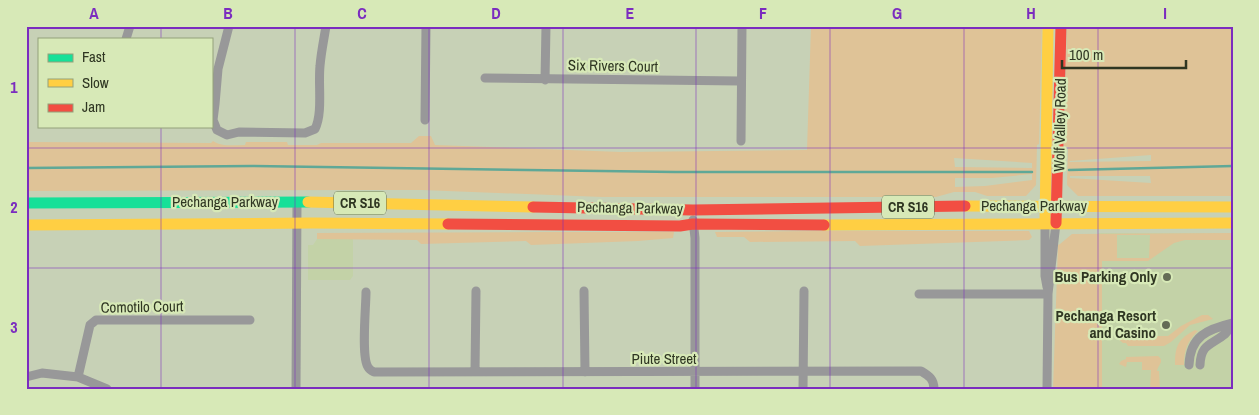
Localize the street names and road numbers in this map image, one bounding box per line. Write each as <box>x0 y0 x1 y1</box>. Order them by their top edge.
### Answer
street label: Six Rivers Court <box>568 54 659 77</box>
street label: Wolf Valley Road <box>1048 78 1071 172</box>
street label: Pechanga Parkway <box>172 191 279 212</box>
road number: CR S16 <box>334 192 386 214</box>
street label: Pechanga Parkway <box>981 195 1088 216</box>
street label: Pechanga Parkway <box>577 196 684 219</box>
road number: CR S16 <box>882 196 934 218</box>
street label: Comotilo Court <box>100 295 184 318</box>
street label: Piute Street <box>632 348 697 369</box>

